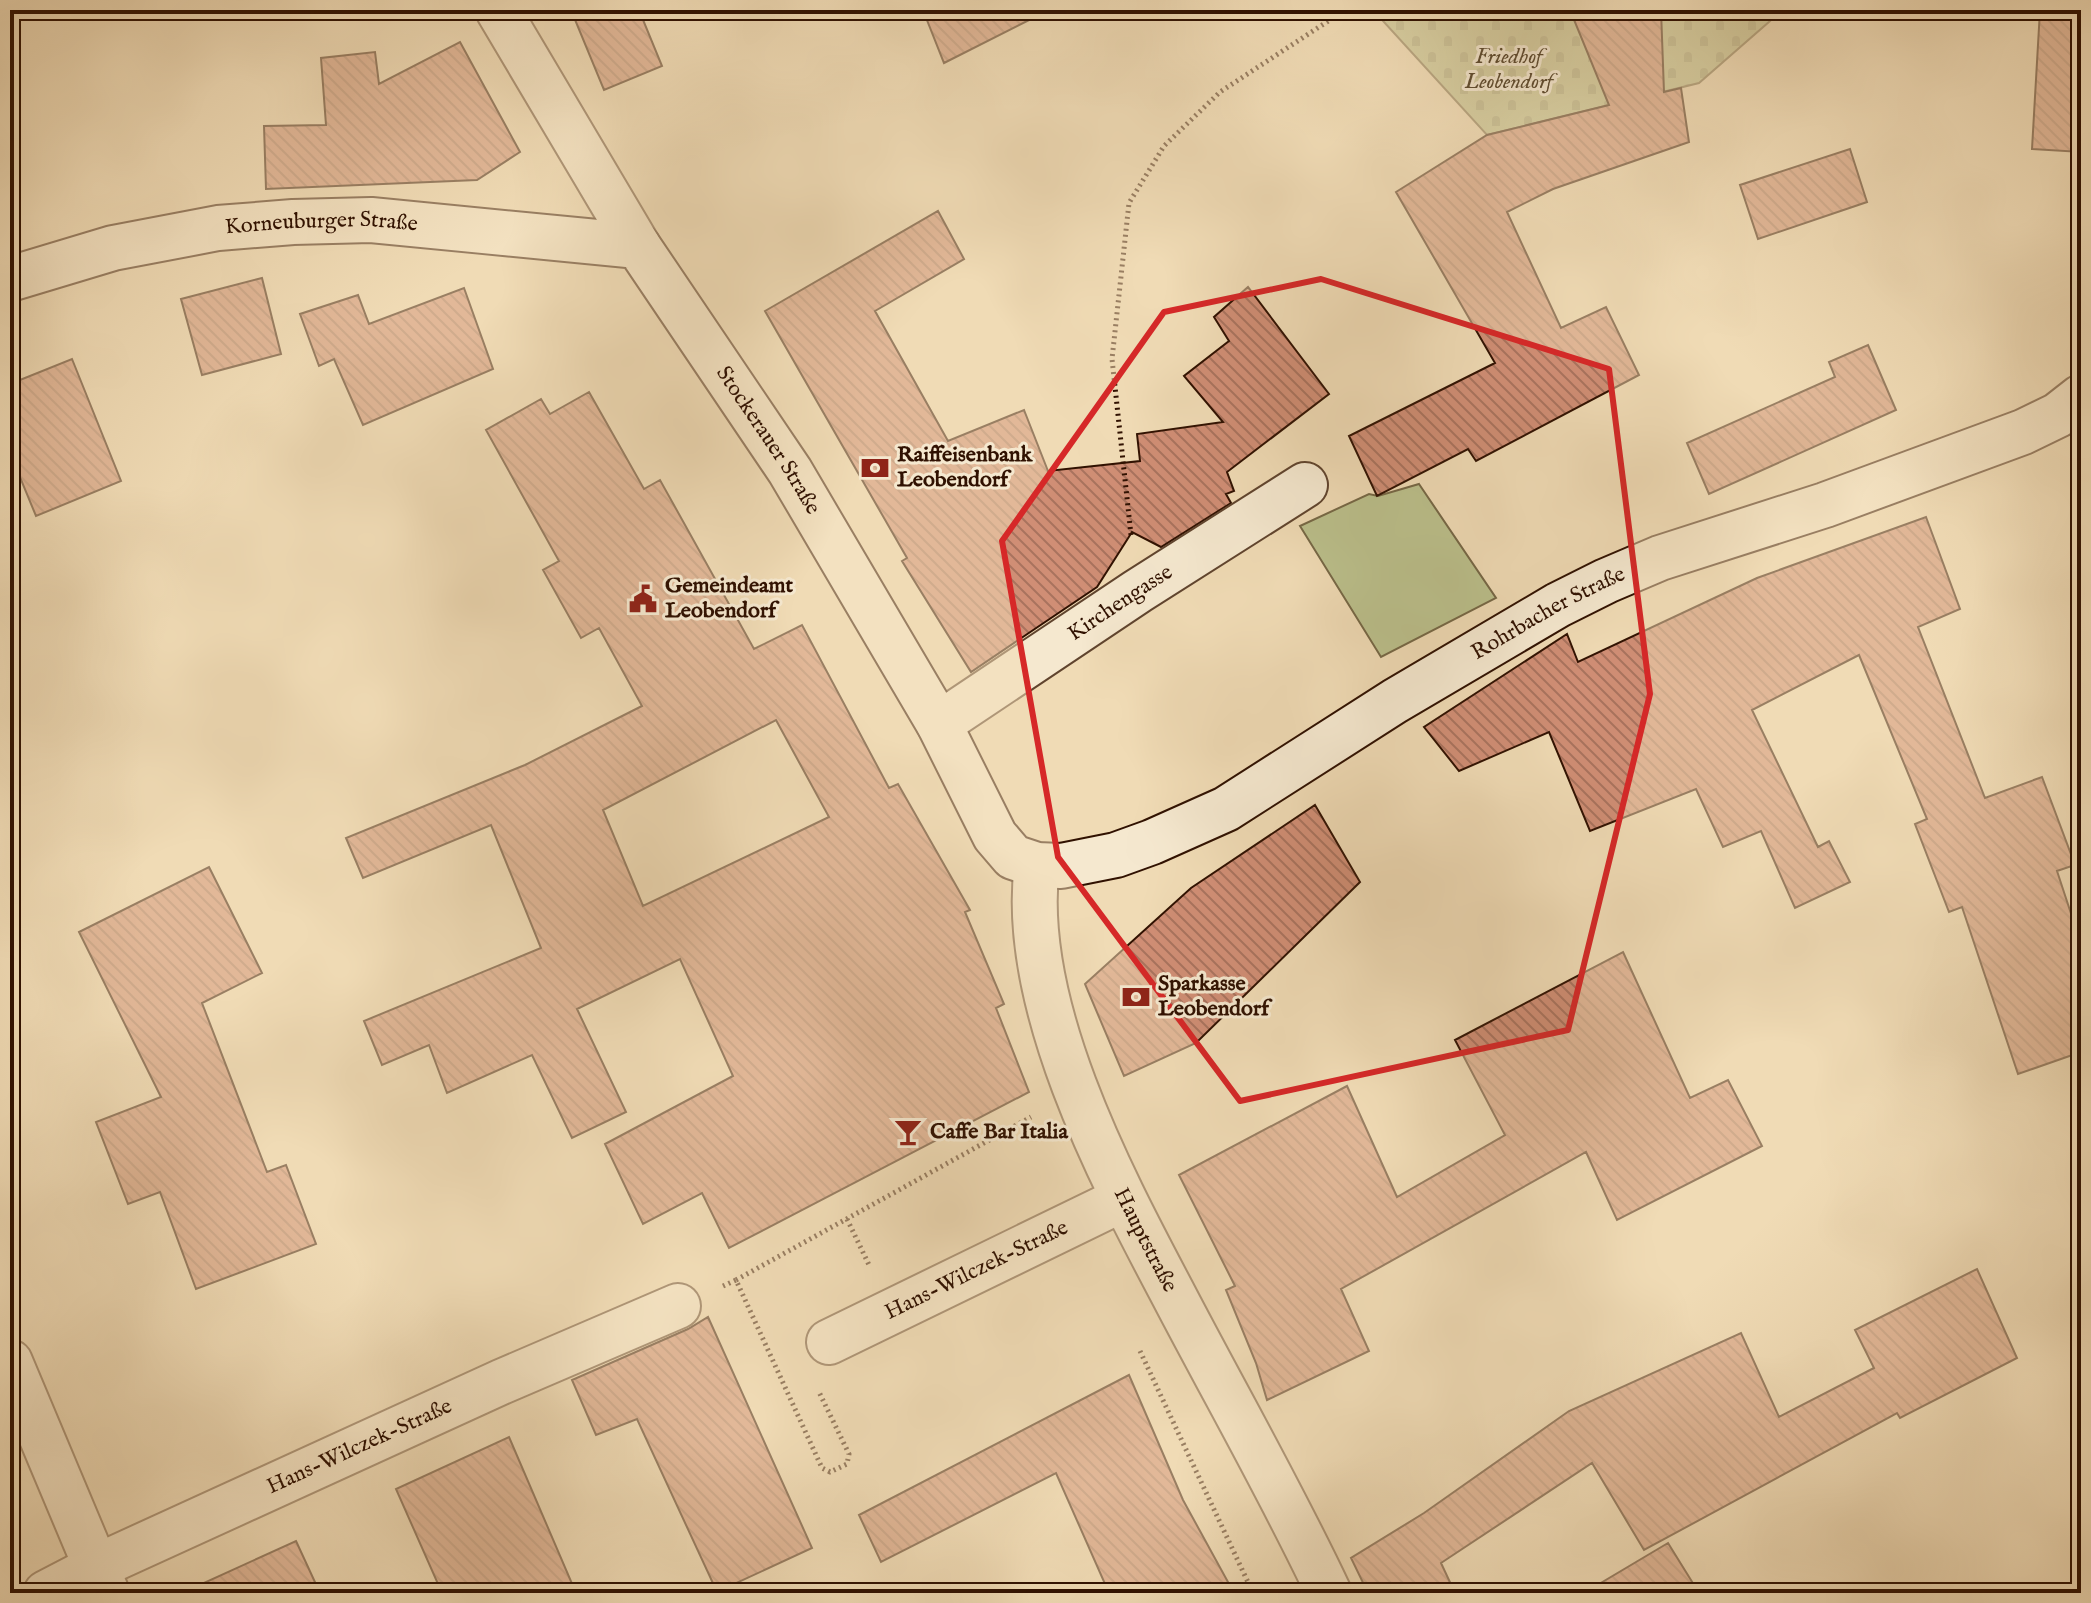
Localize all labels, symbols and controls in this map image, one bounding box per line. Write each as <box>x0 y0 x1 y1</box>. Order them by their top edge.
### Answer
park label: Friedhof Leobendorf <box>1464 43 1559 96</box>
street label: Korneuburger Straße <box>224 206 419 241</box>
street label: Stockerauer Straße <box>709 361 827 520</box>
place label: Raiffeisenbank Leobendorf <box>897 441 1034 494</box>
bank icon: Raiffeisenbank Leobendorf <box>860 453 890 483</box>
street label: Kirchengasse <box>1063 559 1178 648</box>
street label: Rohrbacher Straße <box>1466 560 1630 667</box>
place label: Gemeindeamt Leobendorf <box>665 572 793 625</box>
public building icon: Gemeindeamt Leobendorf <box>628 584 658 614</box>
place label: Sparkasse Leobendorf <box>1158 970 1273 1023</box>
bank icon: Sparkasse Leobendorf <box>1121 982 1151 1012</box>
bar icon: Caffe Bar Italia <box>893 1117 923 1147</box>
place label: Caffe Bar Italia <box>930 1118 1068 1146</box>
street label: Hauptstraße <box>1107 1183 1184 1297</box>
street label: Hans-Wilczek-Straße <box>880 1214 1073 1327</box>
street label: Hans-Wilczek-Straße <box>262 1392 456 1501</box>

